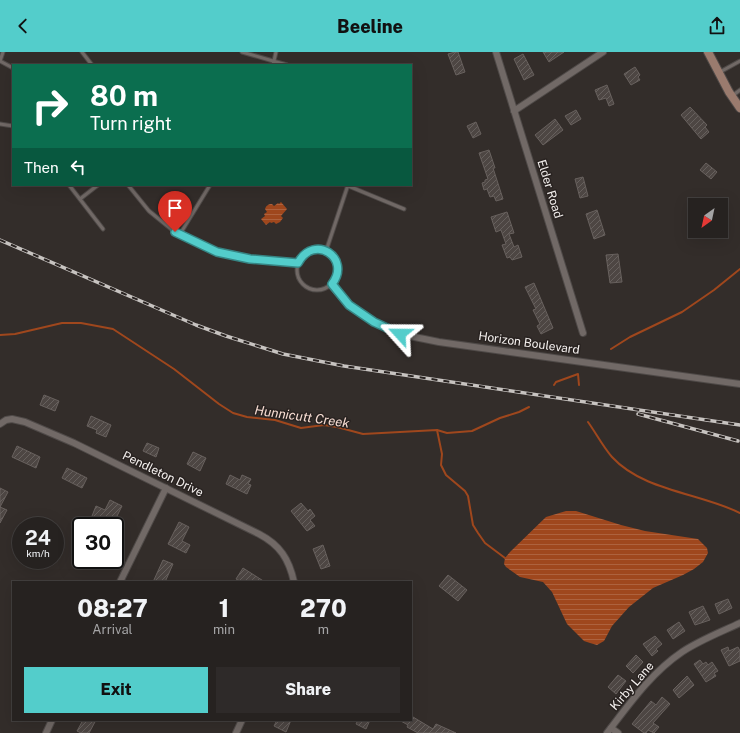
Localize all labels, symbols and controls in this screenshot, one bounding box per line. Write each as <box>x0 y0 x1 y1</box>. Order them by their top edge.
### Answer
icon: back <box>12 15 34 37</box>
icon: share <box>706 15 728 37</box>
text: Beeline <box>337 16 403 37</box>
text: 80 m <box>90 79 158 112</box>
icon: right <box>24 80 76 132</box>
text: Turn right <box>90 113 172 134</box>
icon: left <box>67 156 89 178</box>
street label: Elder Road <box>534 158 566 220</box>
text: Then <box>24 159 59 176</box>
pin <box>158 191 192 232</box>
icon: arrive <box>164 197 186 219</box>
north arrow <box>688 198 728 238</box>
map controls <box>688 198 728 238</box>
position arrow <box>379 313 421 355</box>
street label: Horizon Boulevard <box>477 329 581 357</box>
water label: Hunnicutt Creek <box>253 402 350 431</box>
street label: Pendleton Drive <box>120 448 206 500</box>
speed limit sign: 30 <box>72 517 124 569</box>
text: 24 <box>25 526 51 550</box>
text: km/h <box>26 547 50 559</box>
text: 08:27 <box>77 594 148 622</box>
text: 1 <box>219 594 229 622</box>
text: 270 <box>300 594 347 622</box>
text: Arrival <box>92 622 133 637</box>
text: min <box>213 622 235 637</box>
text: m <box>318 622 329 637</box>
street label: Kirby Lane <box>607 659 657 713</box>
button: Exit <box>24 667 208 713</box>
button: Share <box>216 667 400 713</box>

